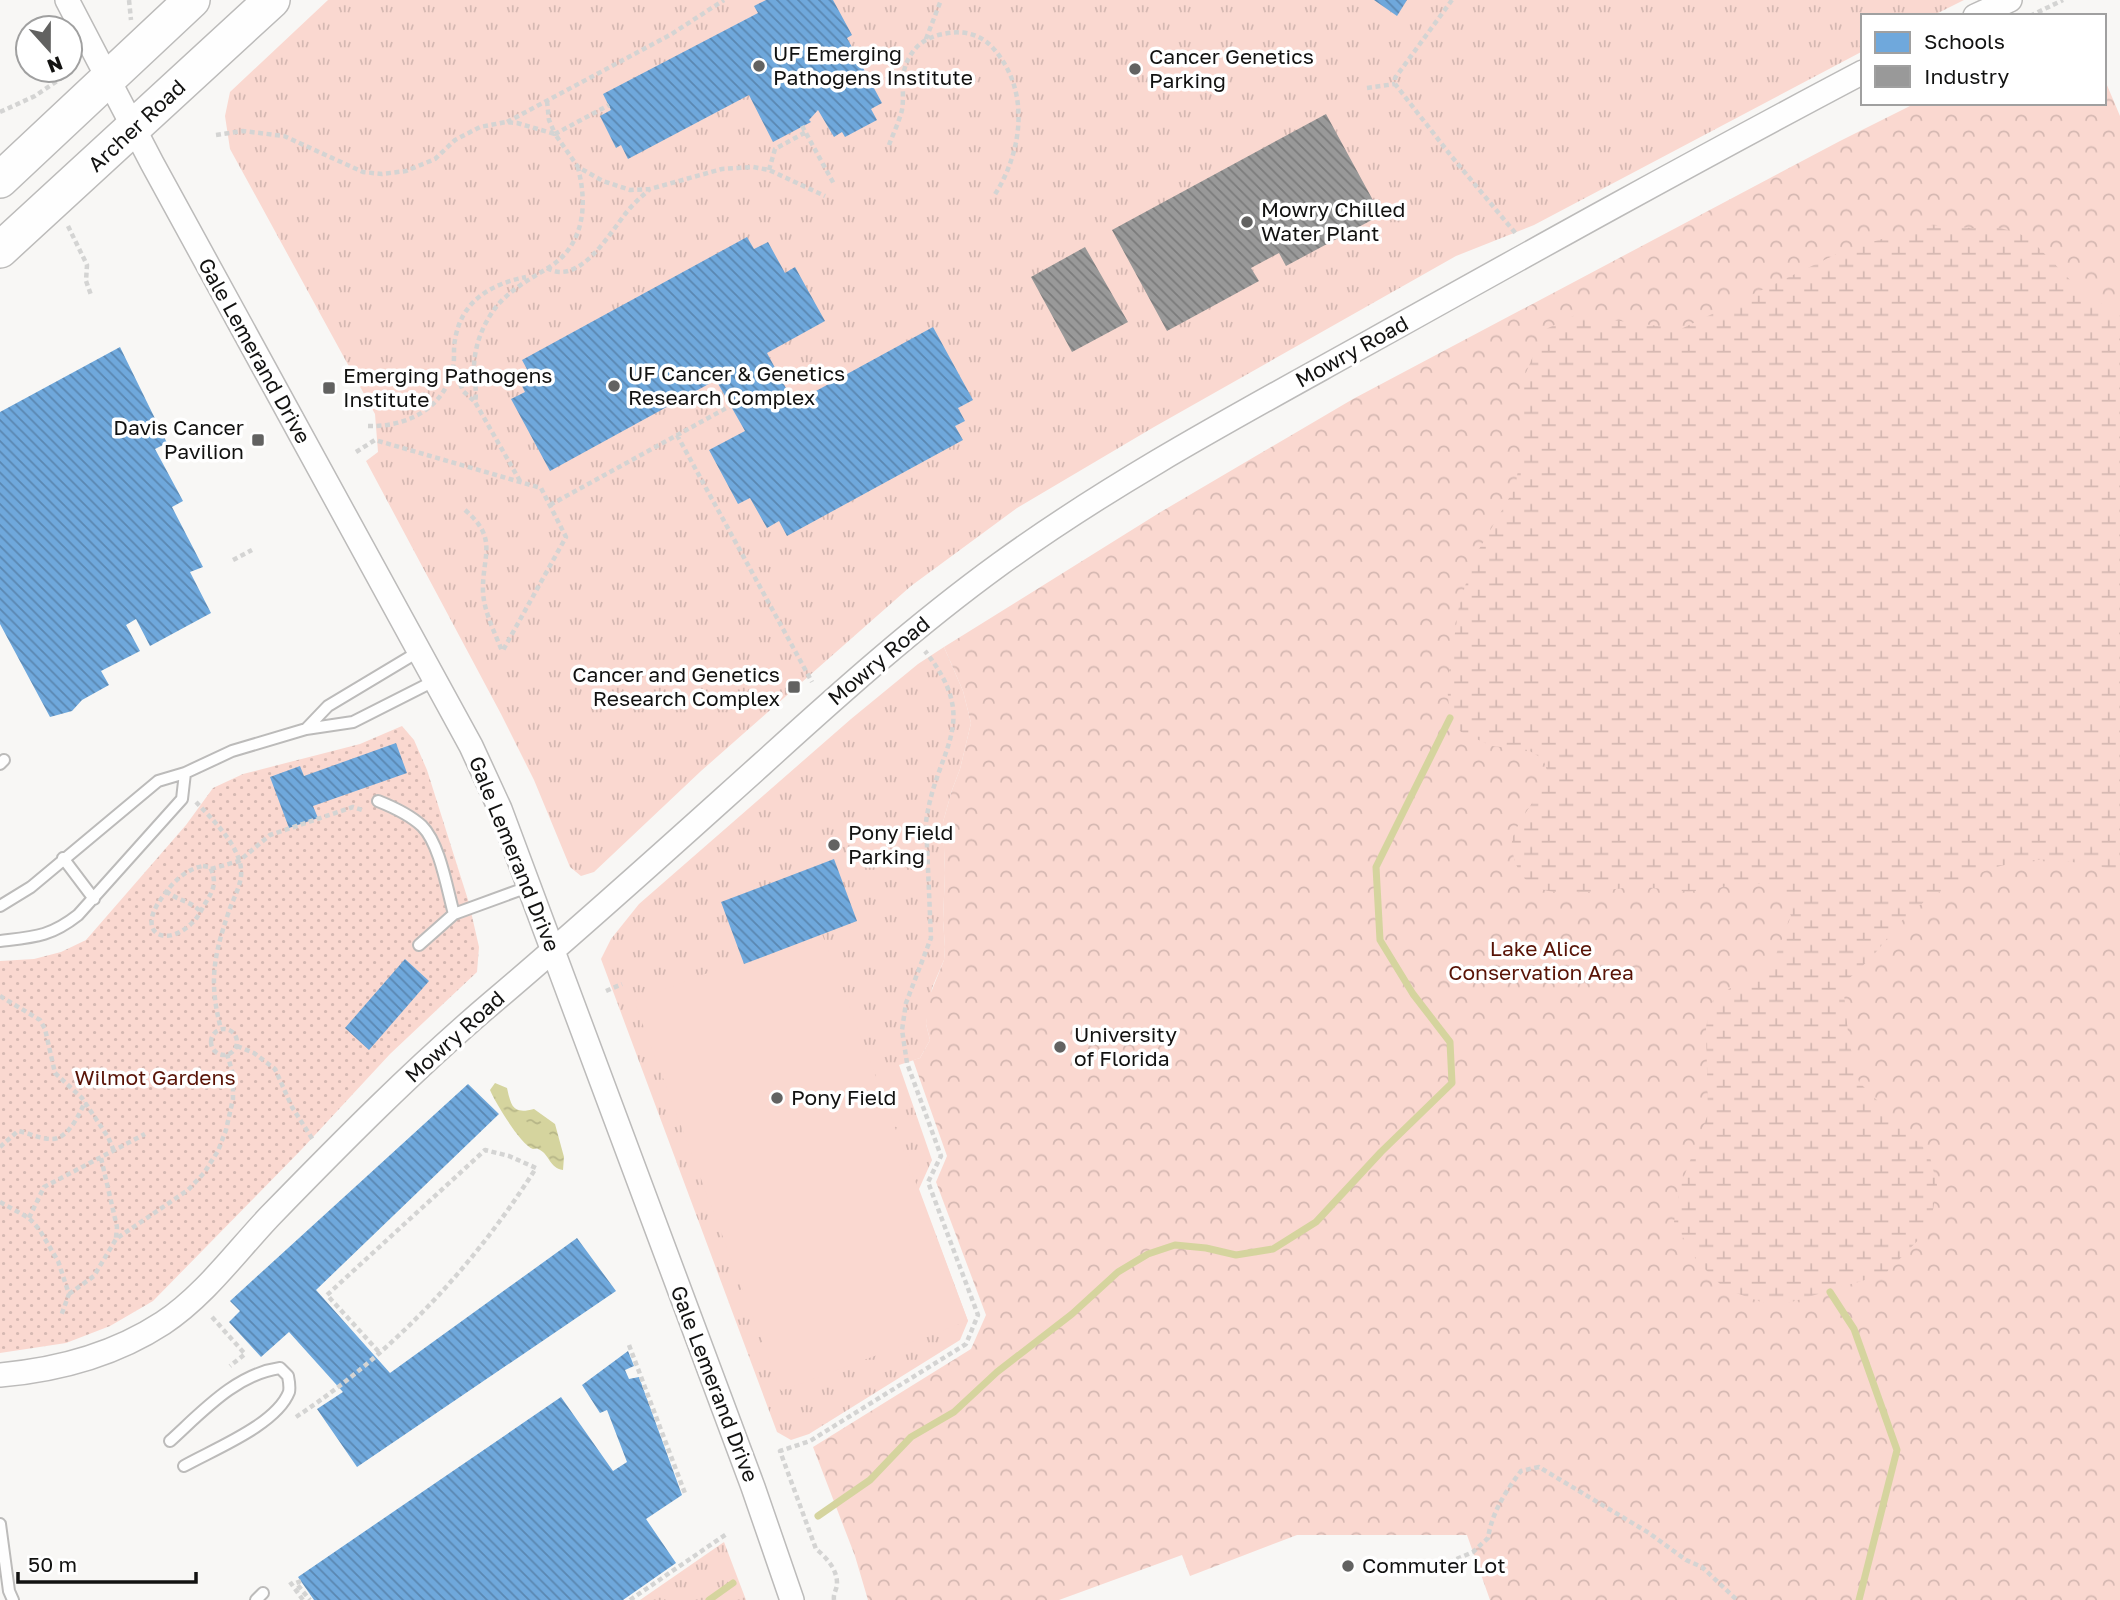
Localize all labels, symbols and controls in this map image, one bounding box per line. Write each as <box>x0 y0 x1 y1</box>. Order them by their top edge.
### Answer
north arrow <box>14 14 84 84</box>
legend <box>1861 14 2106 105</box>
text: Schools <box>1924 28 2005 54</box>
place label: UF Emerging Pathogens Institute <box>773 40 973 90</box>
place label: Cancer Genetics Parking <box>1149 43 1314 93</box>
text: N <box>44 52 66 79</box>
marker: UF Emerging Pathogens Institute <box>751 58 767 74</box>
marker: Cancer Genetics Parking <box>1127 61 1143 77</box>
text: Industry <box>1924 63 2009 89</box>
street label: Archer Road <box>82 74 190 177</box>
place label: Mowry Chilled Water Plant <box>1261 196 1405 246</box>
marker: Mowry Chilled Water Plant <box>1239 214 1255 230</box>
street label: Gale Lemerand Drive <box>193 253 317 448</box>
street label: Mowry Road <box>1291 310 1412 393</box>
place label: UF Cancer & Genetics Research Complex <box>628 360 845 410</box>
place label: Emerging Pathogens Institute <box>343 362 552 412</box>
marker: UF Cancer & Genetics Research Complex <box>606 378 622 394</box>
marker: Emerging Pathogens Institute <box>321 380 337 396</box>
place label: Davis Cancer Pavilion <box>113 414 244 464</box>
marker: Davis Cancer Pavilion <box>250 432 266 448</box>
street label: Mowry Road <box>822 610 934 710</box>
place label: Cancer and Genetics Research Complex <box>572 661 780 711</box>
marker: Cancer and Genetics Research Complex <box>786 679 802 695</box>
street label: Gale Lemerand Drive <box>464 752 566 955</box>
place label: Pony Field Parking <box>848 819 953 869</box>
marker: Pony Field Parking <box>826 837 842 853</box>
park label: Lake Alice Conservation Area <box>1448 935 1634 985</box>
street label: Mowry Road <box>399 985 509 1088</box>
place label: University of Florida <box>1074 1021 1177 1071</box>
marker: University of Florida <box>1052 1039 1068 1055</box>
park label: Wilmot Gardens <box>74 1064 236 1090</box>
place label: Pony Field <box>791 1084 896 1110</box>
marker: Pony Field <box>769 1090 785 1106</box>
street label: Gale Lemerand Drive <box>665 1282 764 1486</box>
scale bar <box>18 1540 196 1584</box>
text: 50 m <box>28 1551 77 1577</box>
place label: Commuter Lot <box>1362 1552 1506 1578</box>
marker: Commuter Lot <box>1340 1558 1356 1574</box>

